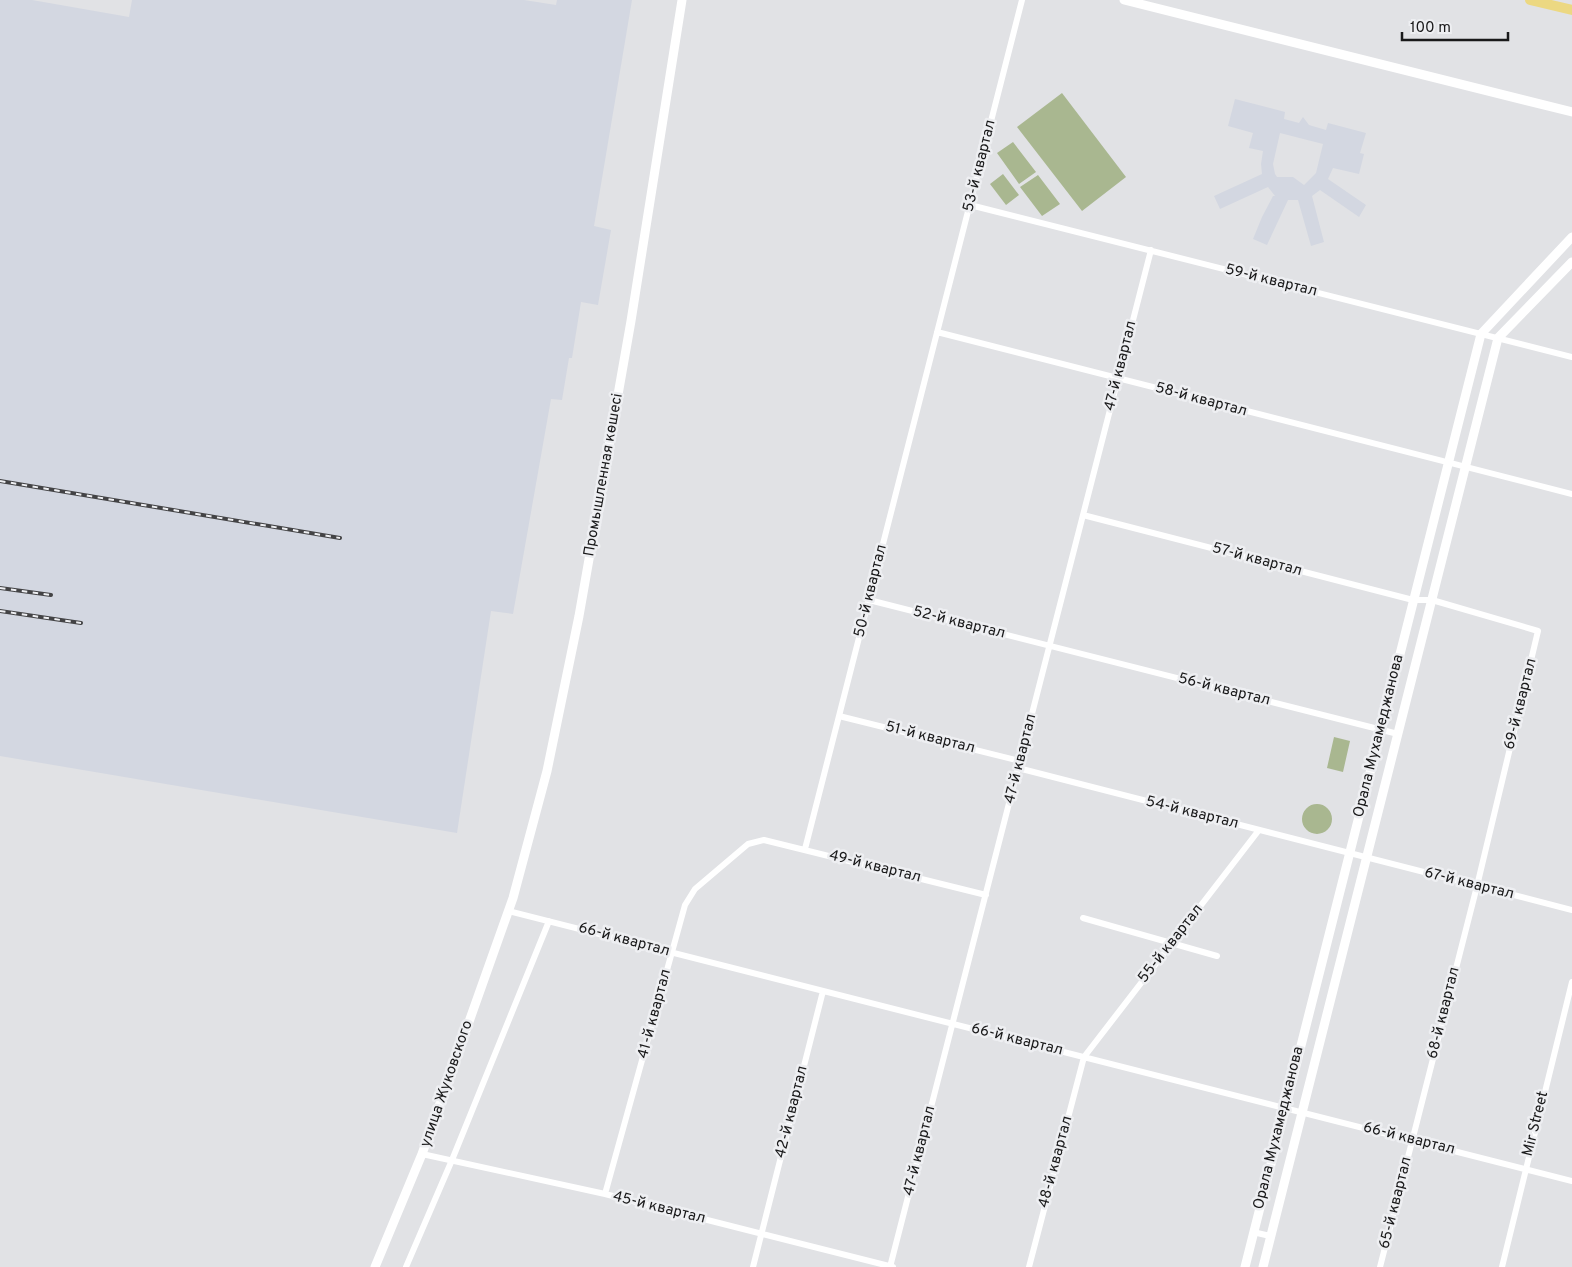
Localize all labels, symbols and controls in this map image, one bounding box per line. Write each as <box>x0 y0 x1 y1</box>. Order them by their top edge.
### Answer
scale bar <box>1402 10 1508 42</box>
text: 100 m <box>1410 19 1451 38</box>
street label: 53-й квартал <box>959 118 1001 214</box>
street label: 59-й квартал <box>1223 260 1319 302</box>
street label: 47-й квартал <box>1101 319 1141 413</box>
street label: 58-й квартал <box>1153 379 1249 421</box>
street label: Промышленная көшесі <box>580 392 628 558</box>
street label: 57-й квартал <box>1210 539 1304 581</box>
street label: 50-й квартал <box>850 543 892 639</box>
street label: 52-й квартал <box>911 602 1007 644</box>
street label: Орала Мухамеджанова <box>1350 653 1408 819</box>
street label: 69-й квартал <box>1500 656 1542 752</box>
street label: 56-й квартал <box>1176 669 1272 711</box>
street label: 47-й квартал <box>1001 712 1041 806</box>
street label: 51-й квартал <box>883 718 977 758</box>
street label: 54-й квартал <box>1144 792 1240 834</box>
street label: 49-й квартал <box>827 846 923 888</box>
street label: 67-й квартал <box>1422 864 1516 904</box>
street label: 55-й квартал <box>1134 901 1208 987</box>
street label: 66-й квартал <box>576 919 672 961</box>
street label: 68-й квартал <box>1423 965 1465 1061</box>
street label: 41-й квартал <box>634 967 676 1061</box>
street label: улица Жуковского <box>416 1018 478 1150</box>
street label: 66-й квартал <box>969 1019 1065 1061</box>
street label: Орала Мухамеджанова <box>1250 1045 1308 1211</box>
street label: 42-й квартал <box>771 1064 813 1160</box>
street label: Mir Street <box>1519 1089 1553 1159</box>
street label: 47-й квартал <box>900 1104 940 1198</box>
street label: 48-й квартал <box>1035 1114 1077 1210</box>
street label: 66-й квартал <box>1361 1118 1457 1160</box>
street label: 65-й квартал <box>1375 1155 1417 1251</box>
street label: 45-й квартал <box>611 1187 707 1229</box>

